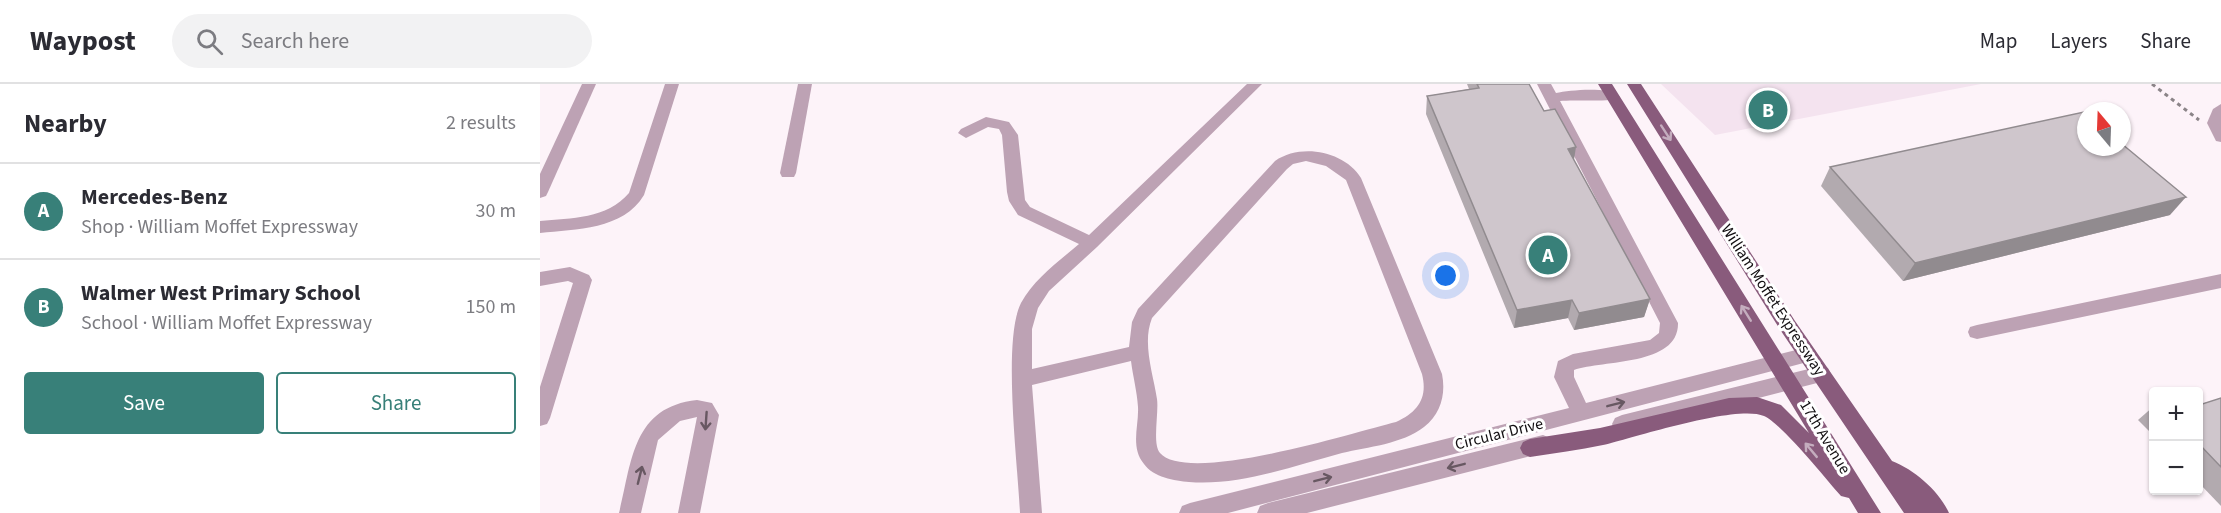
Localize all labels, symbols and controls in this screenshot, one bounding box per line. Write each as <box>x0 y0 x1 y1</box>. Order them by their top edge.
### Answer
search box <box>172 14 592 68</box>
text: Waypost <box>30 21 136 61</box>
icon: search <box>193 25 226 58</box>
text: Search here <box>241 25 349 57</box>
text: Map <box>1980 26 2017 56</box>
text: Layers <box>2050 26 2107 56</box>
text: Share <box>2140 26 2191 56</box>
pin: B <box>1748 87 1788 132</box>
north arrow <box>2077 102 2131 156</box>
text: Nearby <box>24 105 107 142</box>
text: 2 results <box>446 109 516 137</box>
one-way arrow <box>1660 124 1672 141</box>
text: Mercedes-Benz <box>81 181 227 213</box>
text: A <box>38 197 49 225</box>
text: 30 m <box>476 197 516 225</box>
text: Shop · William Moffet Expressway <box>81 213 358 241</box>
street label: William Moffet Expressway <box>1716 220 1831 380</box>
pin: A <box>1528 232 1568 278</box>
your location <box>1431 261 1460 290</box>
text: Walmer West Primary School <box>81 277 360 309</box>
text: B <box>37 293 50 321</box>
text: 150 m <box>466 293 516 321</box>
one-way arrow <box>1740 305 1752 322</box>
text: School · William Moffet Expressway <box>81 309 372 337</box>
button: Save <box>24 372 264 434</box>
button: Share <box>276 372 516 434</box>
map controls <box>2149 387 2203 495</box>
button: + <box>2149 387 2203 441</box>
street label: 17th Avenue <box>1794 396 1856 478</box>
one-way arrow <box>1606 398 1625 409</box>
one-way arrow <box>701 410 712 430</box>
street label: Circular Drive <box>1453 412 1545 456</box>
button: − <box>2149 441 2203 495</box>
one-way arrow <box>1804 443 1818 458</box>
one-way arrow <box>1447 460 1466 472</box>
one-way arrow <box>634 466 646 485</box>
one-way arrow <box>1314 473 1333 484</box>

